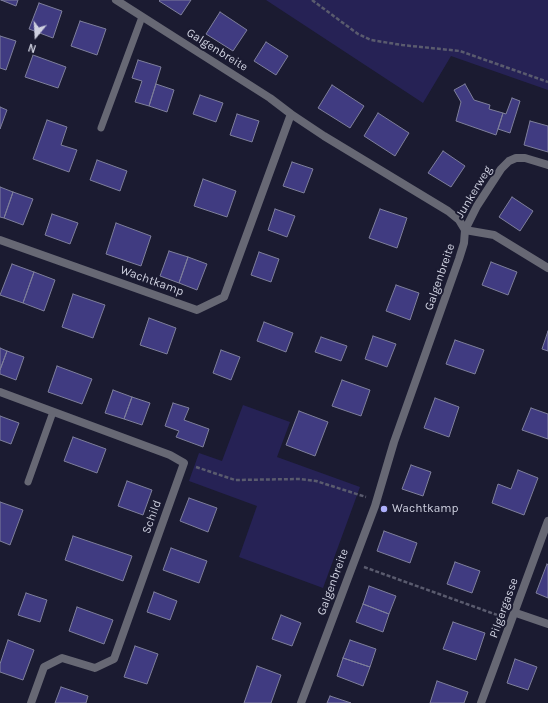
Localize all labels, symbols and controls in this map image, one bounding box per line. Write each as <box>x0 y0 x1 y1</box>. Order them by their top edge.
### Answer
north arrow <box>16 16 56 56</box>
street label: Galgenbreite <box>184 25 250 75</box>
text: N <box>26 40 38 55</box>
street label: Junkerweg <box>453 163 495 221</box>
street label: Galgenbreite <box>422 242 458 312</box>
street label: Wachtkamp <box>118 263 186 299</box>
street label: Schild <box>139 498 165 536</box>
place label: Wachtkamp <box>392 502 459 516</box>
marker: Wachtkamp <box>379 504 389 514</box>
street label: Galgenbreite <box>314 547 352 617</box>
street label: Pilgergasse <box>486 576 522 640</box>

